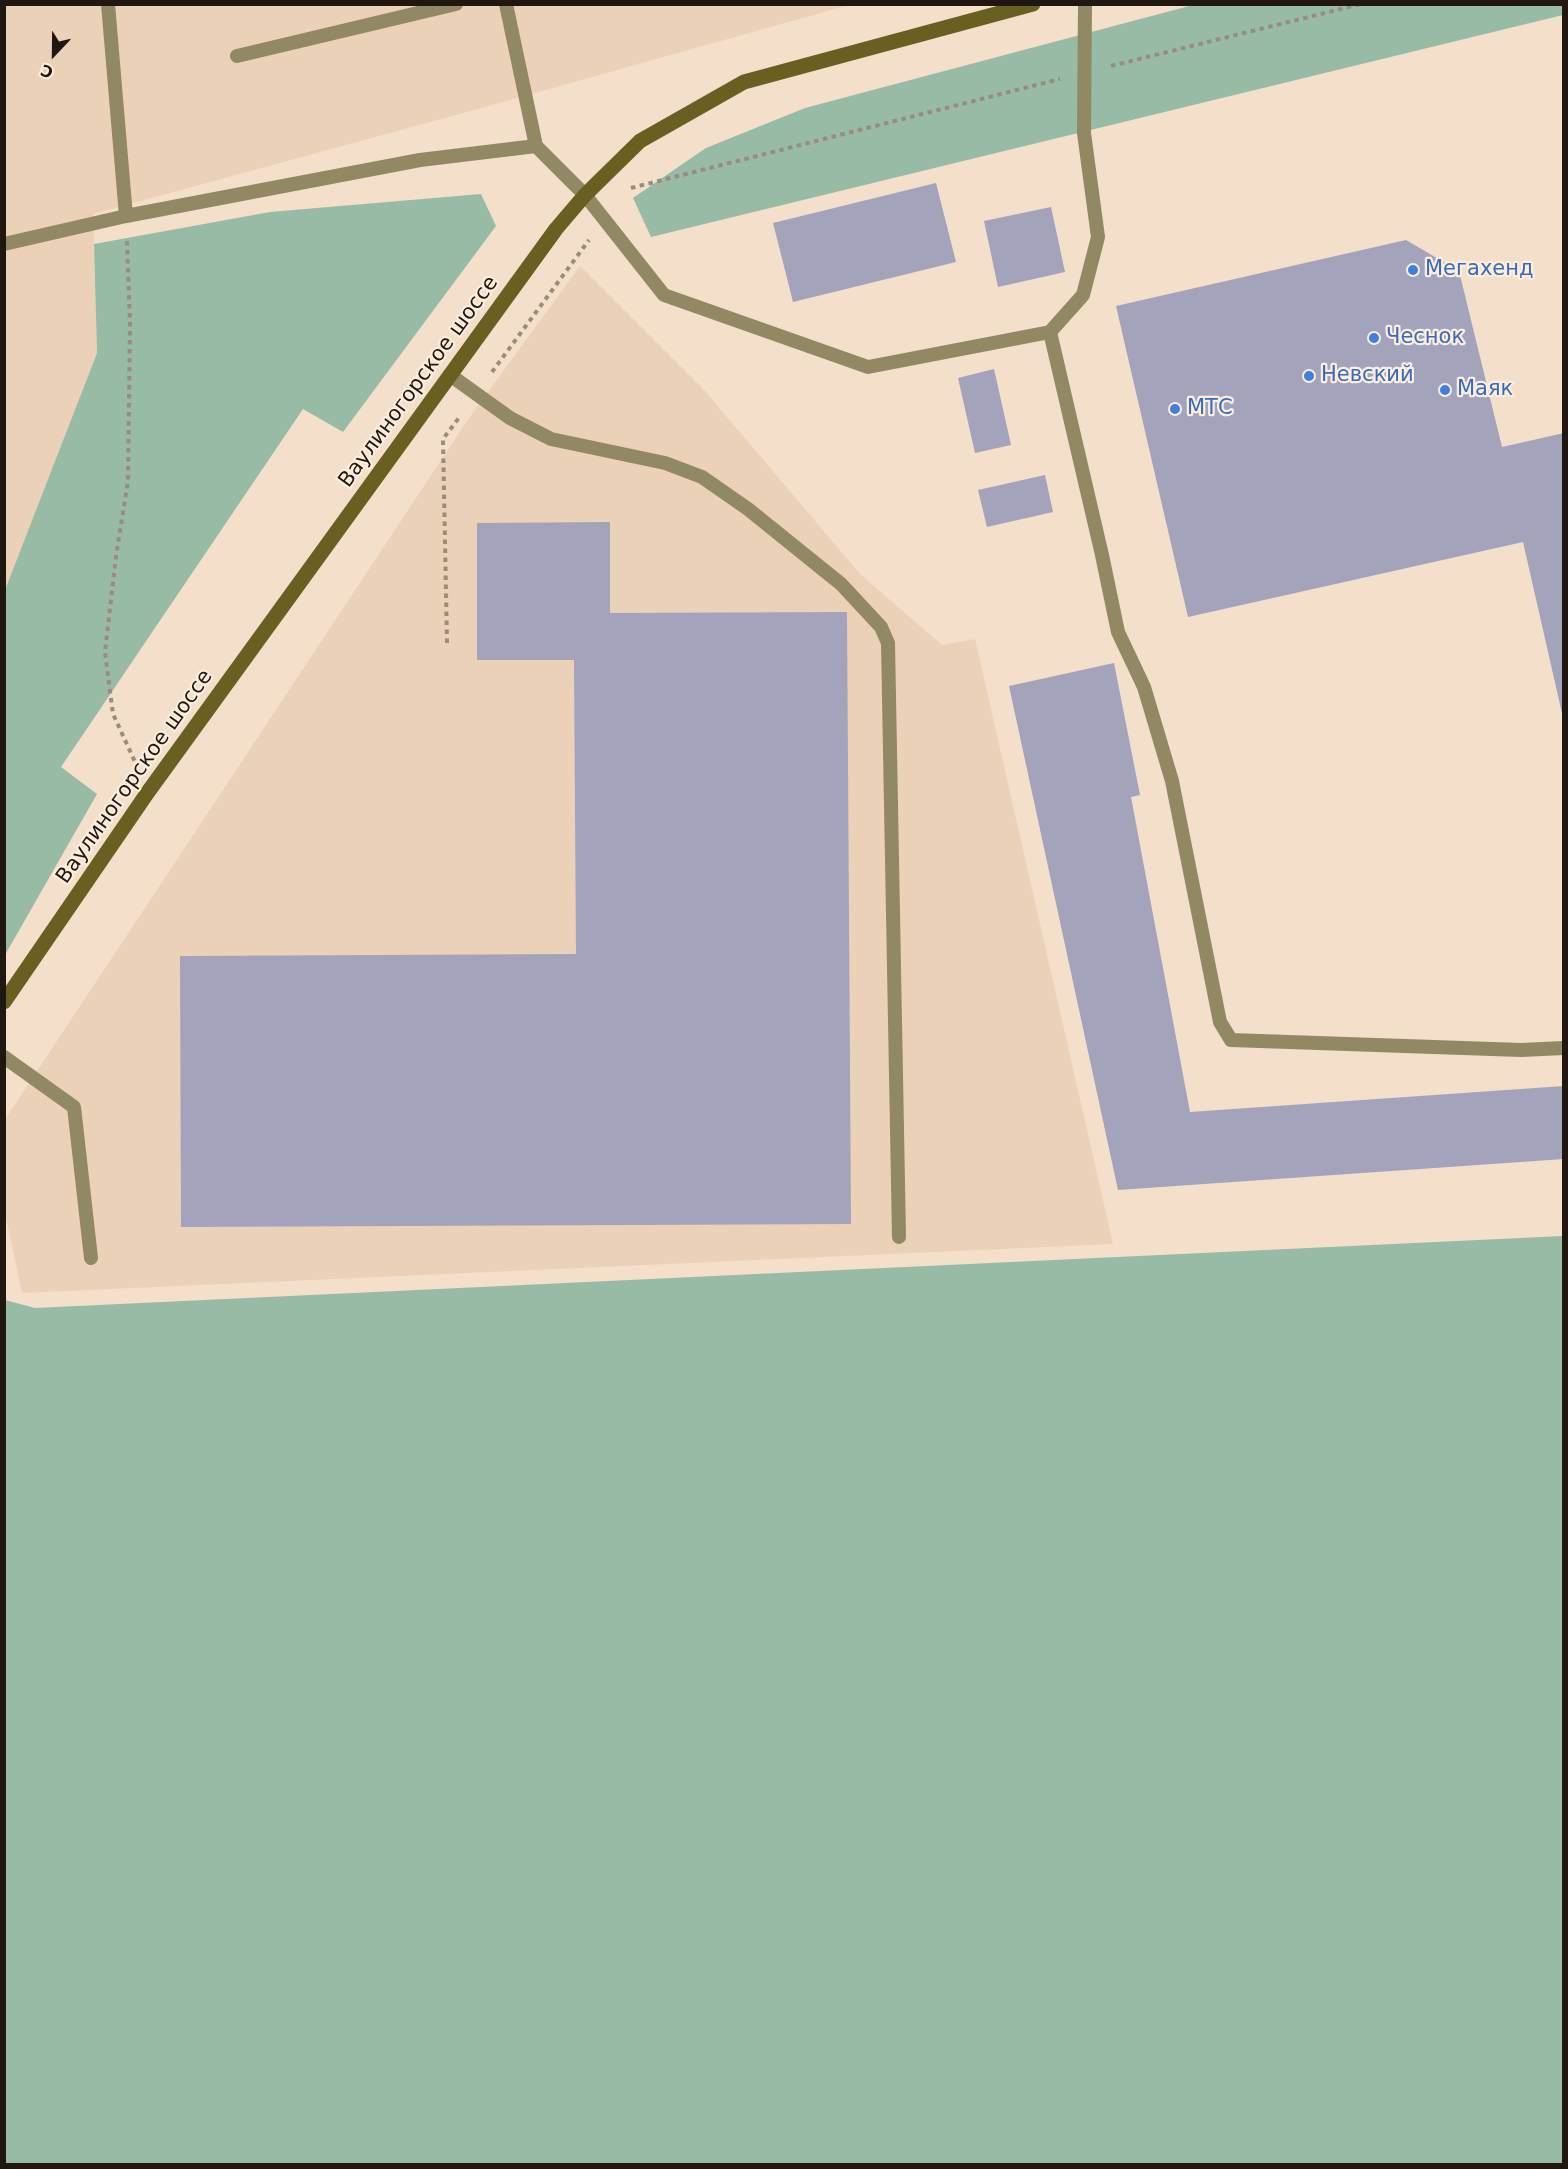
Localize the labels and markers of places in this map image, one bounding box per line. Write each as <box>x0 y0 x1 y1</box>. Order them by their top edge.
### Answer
place label: Мегахенд <box>1425 257 1534 283</box>
marker: Мегахенд <box>1406 263 1420 277</box>
place label: Чеснок <box>1386 325 1464 351</box>
marker: Чеснок <box>1367 331 1381 345</box>
place label: Невский <box>1321 363 1414 389</box>
marker: Невский <box>1302 369 1316 383</box>
place label: Маяк <box>1457 377 1513 403</box>
marker: Маяк <box>1438 383 1452 397</box>
place label: МТС <box>1187 396 1233 422</box>
marker: МТС <box>1168 402 1182 416</box>

